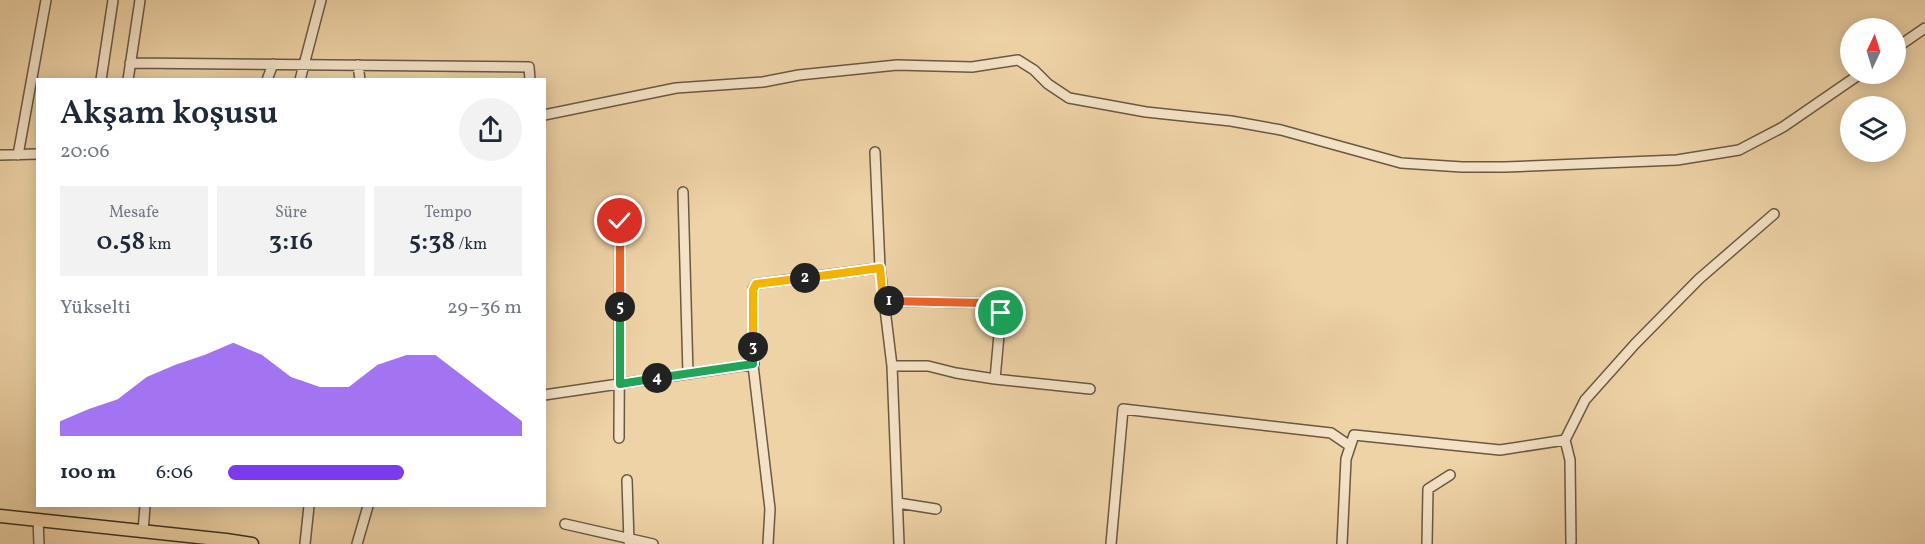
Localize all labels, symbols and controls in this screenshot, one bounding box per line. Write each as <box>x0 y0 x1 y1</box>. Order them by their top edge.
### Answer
north arrow <box>1840 18 1906 84</box>
map controls <box>1840 18 1906 162</box>
text: Akşam koşusu <box>60 92 278 138</box>
button: layers <box>1840 96 1906 162</box>
button: share <box>459 98 522 161</box>
text: 20:06 <box>60 138 110 166</box>
pin <box>594 195 645 246</box>
text: Mesafe <box>109 202 159 224</box>
text: Süre <box>275 202 307 224</box>
text: Tempo <box>424 202 472 224</box>
icon: check <box>603 204 636 237</box>
text: 0.58 <box>97 224 145 260</box>
text: 3:16 <box>269 224 313 260</box>
text: 5:38 <box>409 224 455 260</box>
text: km <box>145 234 171 256</box>
text: /km <box>455 234 487 256</box>
pin: 2 <box>790 263 820 293</box>
text: 2 <box>801 267 809 289</box>
pin: 1 <box>874 286 904 316</box>
pin <box>975 287 1026 338</box>
text: 1 <box>886 290 892 312</box>
pin: 5 <box>605 292 635 322</box>
text: Yükselti <box>60 294 131 322</box>
text: 29–36 m <box>447 294 522 322</box>
text: 5 <box>616 296 624 318</box>
icon: arrive <box>984 296 1017 329</box>
pin: 3 <box>738 332 768 362</box>
text: 3 <box>749 336 757 358</box>
pin: 4 <box>642 363 672 393</box>
text: 4 <box>652 367 662 389</box>
text: 100 m <box>60 459 116 487</box>
text: 6:06 <box>156 459 193 487</box>

